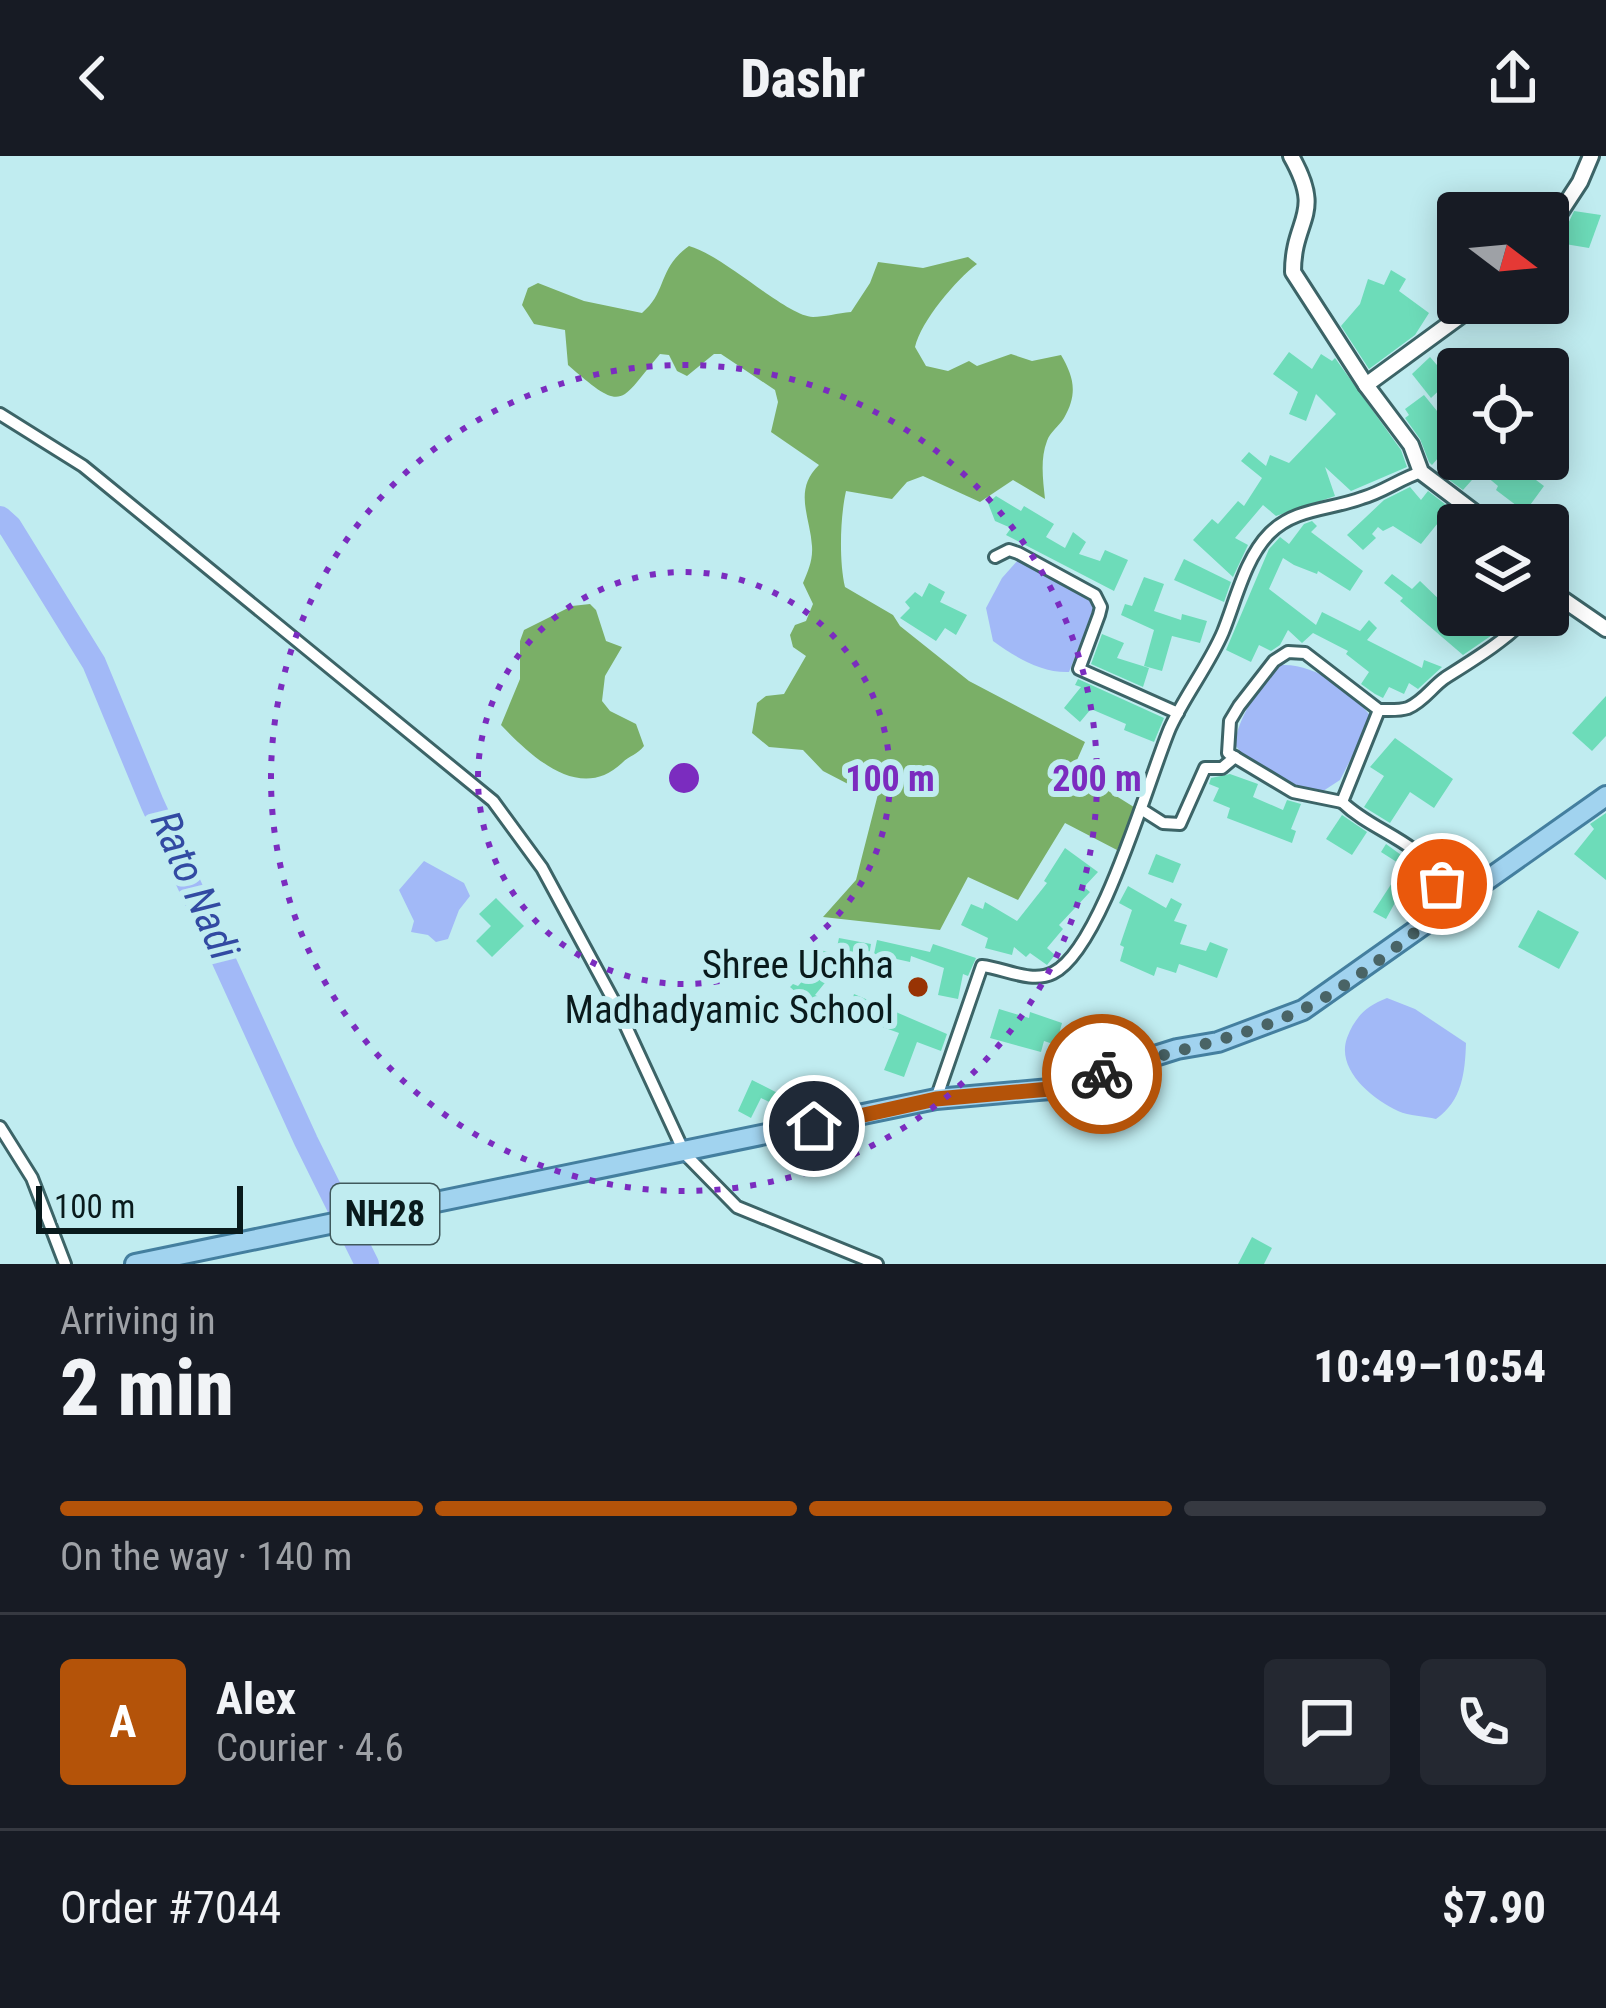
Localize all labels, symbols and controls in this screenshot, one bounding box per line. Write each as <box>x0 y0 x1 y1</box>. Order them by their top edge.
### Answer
icon: back <box>60 45 126 111</box>
icon: share <box>1480 45 1546 111</box>
text: Dashr <box>740 47 866 110</box>
north arrow <box>1437 192 1569 324</box>
map controls <box>1437 192 1569 636</box>
button: locate <box>1437 348 1569 480</box>
button: layers <box>1437 504 1569 636</box>
centre of rings <box>663 757 705 799</box>
text: 100 m <box>845 758 935 800</box>
text: 200 m <box>1052 758 1142 800</box>
water label: Rato Nadi <box>141 803 250 967</box>
pin <box>1391 833 1493 935</box>
icon: bag <box>1409 851 1475 917</box>
place label: Shree Uchha Madhadyamic School <box>565 942 894 1033</box>
marker: Shree Uchha Madhadyamic School <box>905 974 931 1000</box>
courier <box>1042 1014 1162 1134</box>
icon: bike <box>1069 1041 1135 1107</box>
pin <box>763 1075 865 1177</box>
icon: home <box>781 1093 847 1159</box>
scale bar <box>36 1180 243 1233</box>
road number: NH28 <box>331 1184 439 1244</box>
text: 100 m <box>54 1187 135 1226</box>
text: Arriving in <box>60 1298 216 1344</box>
text: 10:49–10:54 <box>1313 1340 1546 1393</box>
text: 2 min <box>60 1343 234 1434</box>
text: On the way · 140 m <box>60 1534 352 1580</box>
button: chat <box>1264 1659 1390 1785</box>
button: phone <box>1420 1659 1546 1785</box>
text: Alex <box>216 1672 296 1725</box>
text: A <box>110 1695 136 1748</box>
text: Courier · 4.6 <box>216 1725 404 1771</box>
text: Order #7044 <box>60 1881 281 1934</box>
text: $7.90 <box>1442 1881 1546 1934</box>

